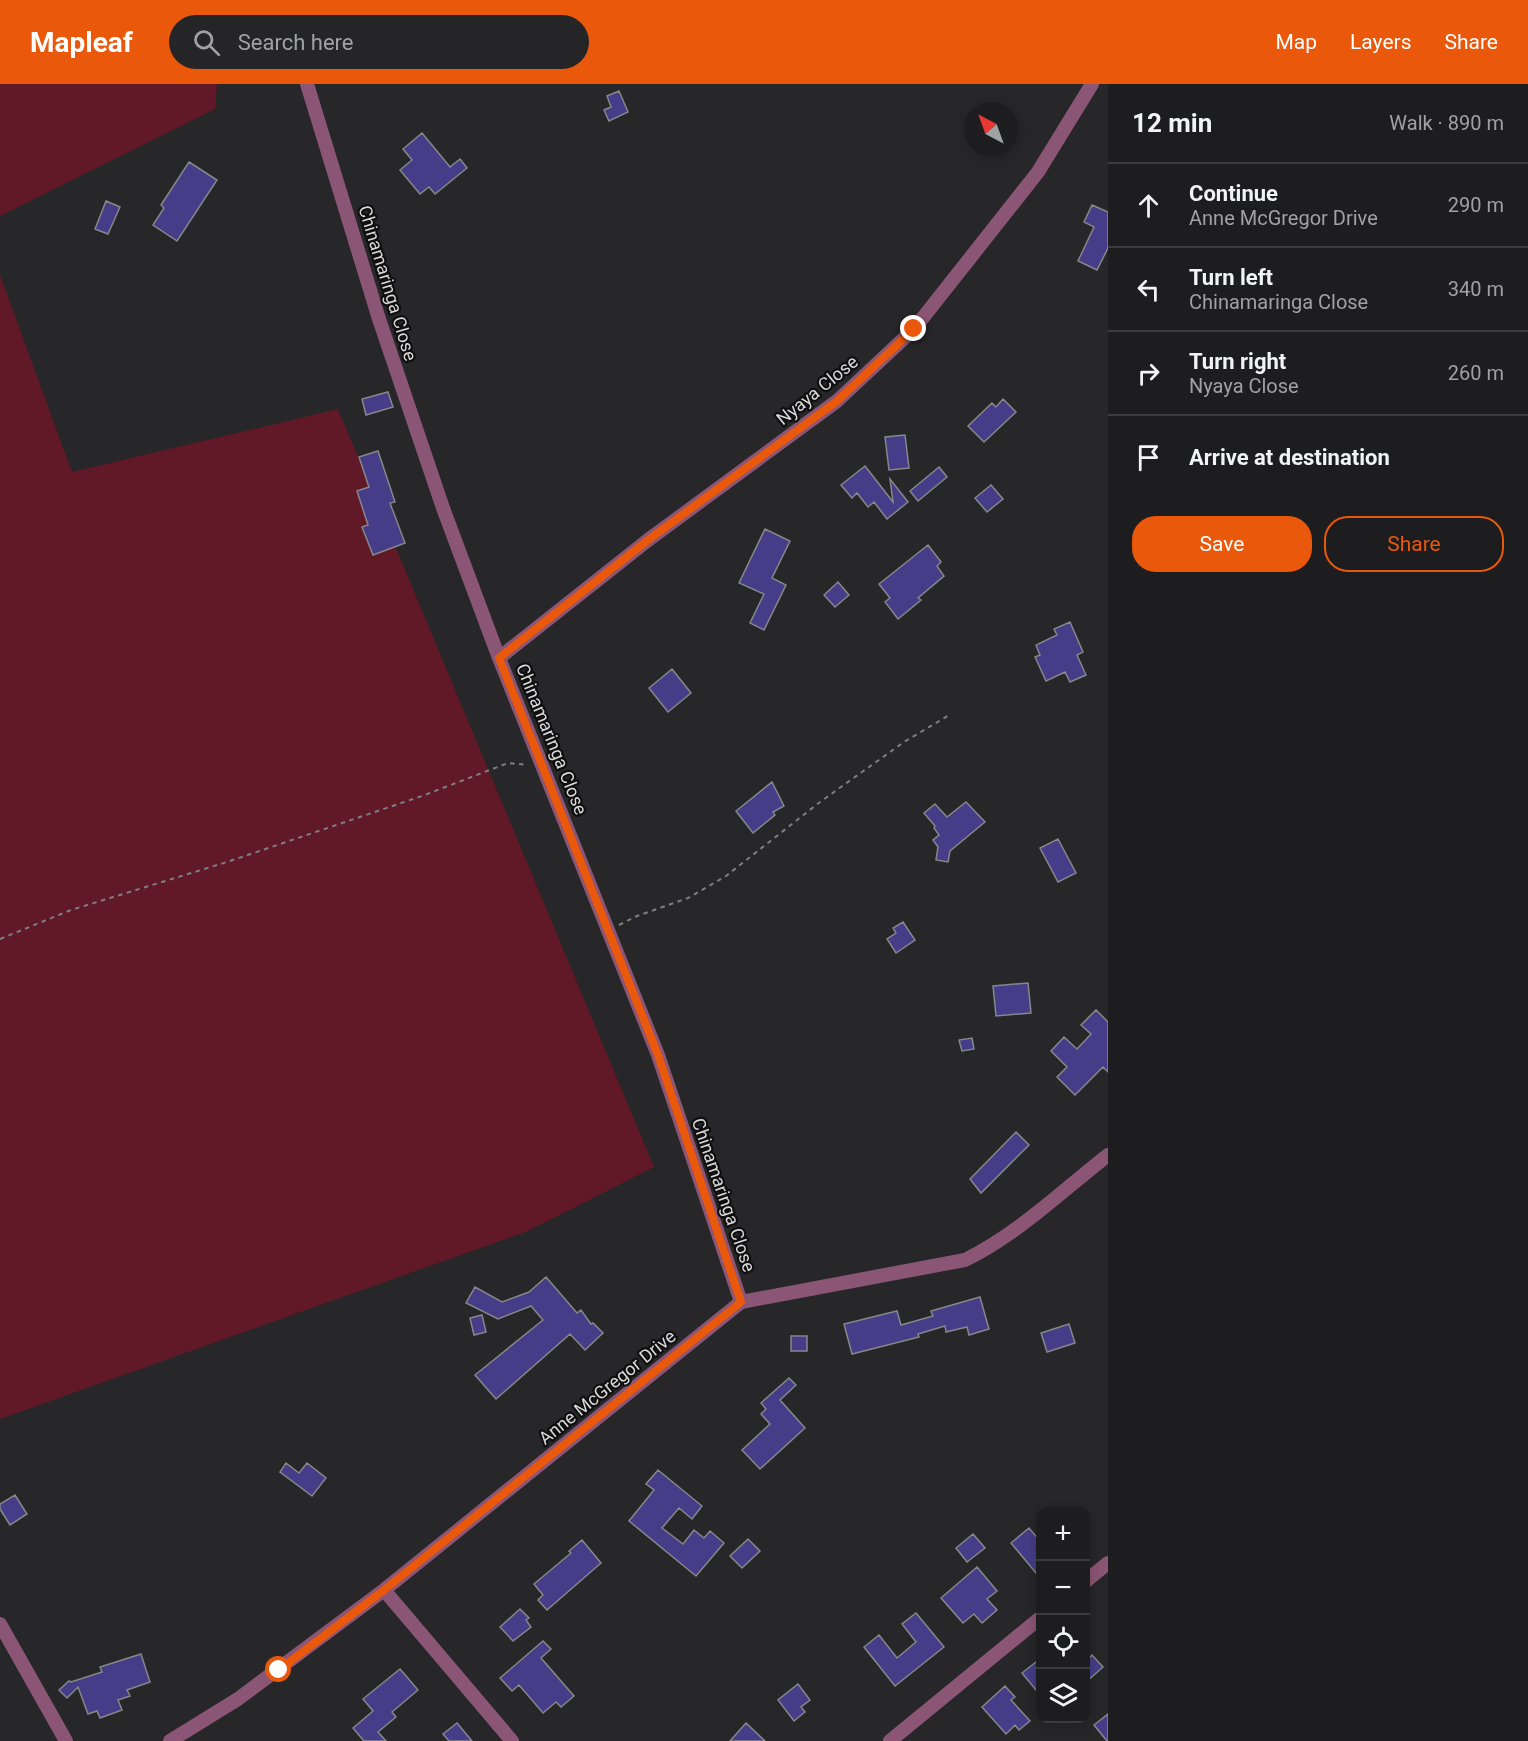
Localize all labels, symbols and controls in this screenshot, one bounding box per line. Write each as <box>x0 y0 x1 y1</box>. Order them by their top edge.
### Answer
search box <box>169 15 589 69</box>
text: Mapleaf <box>30 26 133 59</box>
icon: search <box>190 26 223 59</box>
text: Search here <box>238 30 354 55</box>
text: Map <box>1275 30 1317 54</box>
text: Layers <box>1350 30 1411 54</box>
text: Share <box>1444 30 1498 54</box>
north arrow <box>964 102 1018 156</box>
text: 12 min <box>1132 108 1212 138</box>
text: Walk · 890 m <box>1389 111 1504 135</box>
text: Continue <box>1189 181 1278 206</box>
icon: ahead <box>1132 189 1165 222</box>
text: 290 m <box>1448 193 1504 217</box>
street label: Chinamaringa Close <box>354 203 422 363</box>
text: Anne McGregor Drive <box>1189 206 1378 230</box>
text: Turn left <box>1189 265 1273 290</box>
icon: left <box>1132 273 1165 306</box>
text: 340 m <box>1448 277 1504 301</box>
text: Chinamaringa Close <box>1189 290 1368 314</box>
route end <box>900 315 926 341</box>
text: Turn right <box>1189 349 1286 374</box>
street label: Nyaya Close <box>772 351 862 429</box>
icon: right <box>1132 357 1165 390</box>
text: 260 m <box>1448 361 1504 385</box>
text: Nyaya Close <box>1189 374 1299 398</box>
icon: arrive <box>1132 441 1165 474</box>
text: Arrive at destination <box>1189 445 1390 470</box>
button: Save <box>1132 516 1312 572</box>
button: Share <box>1324 516 1504 572</box>
street label: Chinamaringa Close <box>512 660 592 818</box>
street label: Chinamaringa Close <box>688 1115 760 1275</box>
street label: Anne McGregor Drive <box>534 1325 680 1449</box>
map controls <box>1036 1507 1090 1723</box>
button: + <box>1036 1507 1090 1561</box>
button: − <box>1036 1561 1090 1615</box>
button: locate <box>1036 1615 1090 1669</box>
route start <box>265 1656 291 1682</box>
button: layers <box>1036 1669 1090 1723</box>

